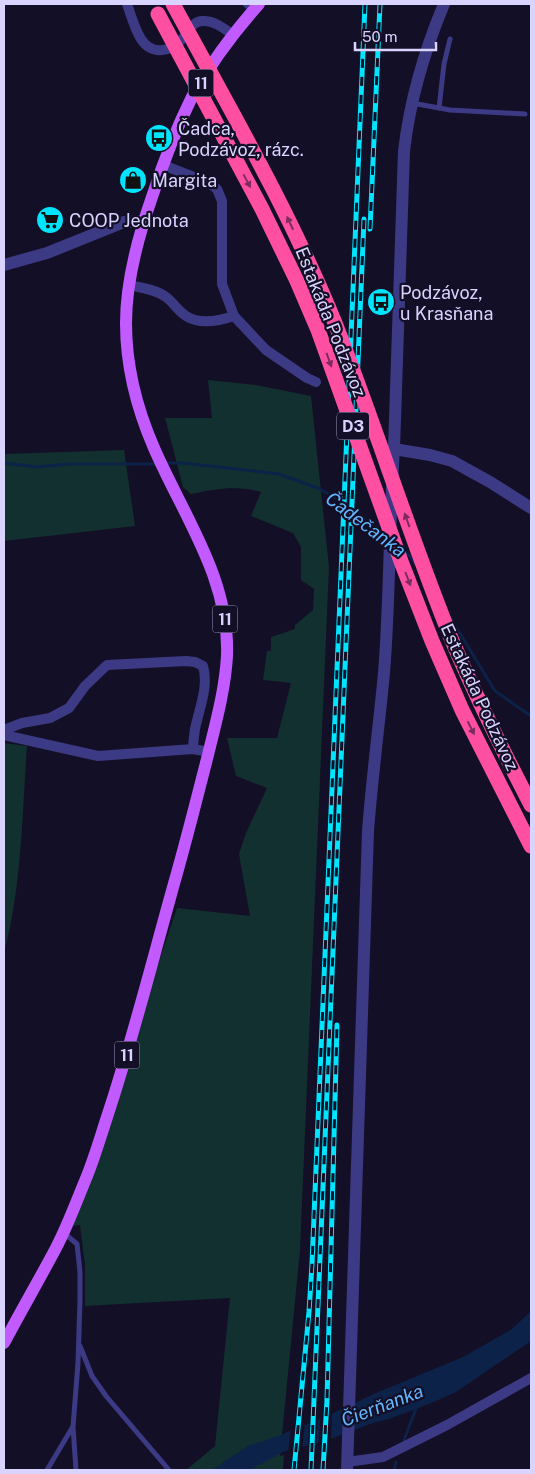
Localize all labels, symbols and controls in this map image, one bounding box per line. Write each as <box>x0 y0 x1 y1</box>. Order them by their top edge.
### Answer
scale bar <box>355 20 436 52</box>
text: 50 m <box>362 28 397 45</box>
road number: 11 <box>188 70 214 96</box>
place label: Čadca, Podzávoz, rázc. <box>178 118 304 160</box>
bus stop icon: Čadca, Podzávoz, rázc. <box>144 123 174 153</box>
shop icon: Margita <box>118 165 148 195</box>
place label: Margita <box>152 170 217 191</box>
one-way arrow <box>243 173 251 188</box>
supermarket icon: COOP Jednota <box>35 205 65 235</box>
place label: COOP Jednota <box>69 210 189 231</box>
one-way arrow <box>285 216 293 230</box>
street label: Estakáda Podzávoz <box>291 244 371 400</box>
place label: Podzávoz, u Krasňana <box>400 282 493 324</box>
bus stop icon: Podzávoz, u Krasňana <box>366 287 396 317</box>
one-way arrow <box>325 353 333 368</box>
road number: D3 <box>337 412 369 440</box>
water label: Čadečanka <box>322 487 410 561</box>
one-way arrow <box>403 512 411 527</box>
one-way arrow <box>404 572 412 587</box>
road number: 11 <box>212 606 238 632</box>
street label: Estakáda Podzávoz <box>437 620 523 774</box>
one-way arrow <box>467 721 476 736</box>
road number: 11 <box>114 1042 140 1068</box>
water label: Čierňanka <box>338 1379 426 1431</box>

